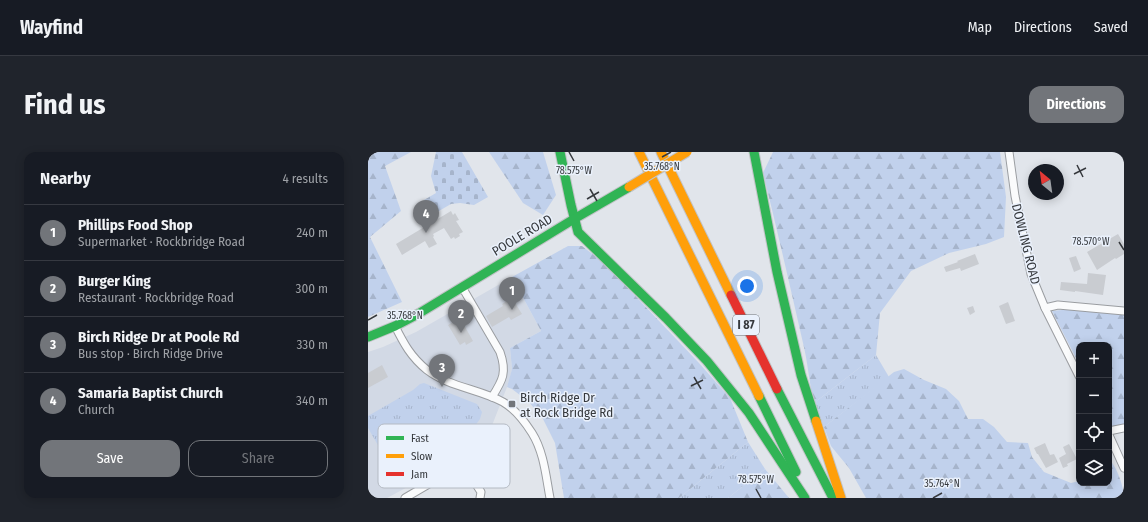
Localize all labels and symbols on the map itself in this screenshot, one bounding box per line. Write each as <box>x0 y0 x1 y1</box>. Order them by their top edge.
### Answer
text: 35.768°N <box>644 161 680 173</box>
north arrow <box>1028 164 1064 200</box>
text: 78.575°W <box>556 165 593 177</box>
pin: 4 <box>413 200 439 233</box>
street label: DOWLING ROAD <box>1009 202 1043 286</box>
street label: POOLE ROAD <box>489 211 555 259</box>
text: 78.570°W <box>1073 236 1110 248</box>
your location <box>737 276 757 296</box>
pin: 1 <box>499 277 525 310</box>
pin: 2 <box>448 300 474 333</box>
text: 35.768°N <box>387 310 423 322</box>
road number: I 87 <box>733 315 759 335</box>
pin: 3 <box>429 354 455 387</box>
place label: Birch Ridge Dr at Rock Bridge Rd <box>520 390 613 420</box>
marker: Birch Ridge Dr at Rock Bridge Rd <box>507 399 517 409</box>
legend <box>378 424 510 488</box>
text: Fast <box>411 432 429 445</box>
text: Slow <box>411 450 432 463</box>
text: Jam <box>411 468 428 481</box>
text: 78.575°W <box>738 474 775 486</box>
text: 35.764°N <box>924 478 960 490</box>

